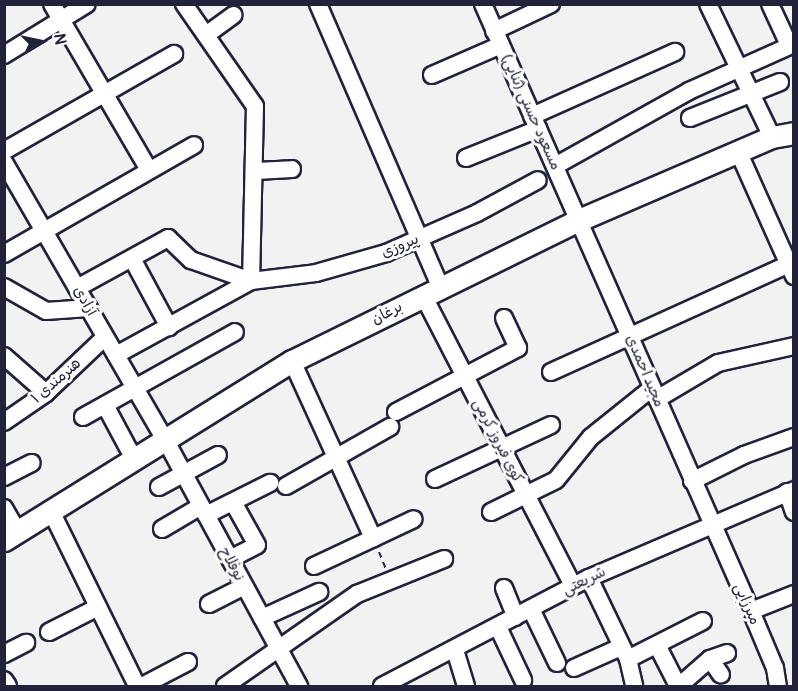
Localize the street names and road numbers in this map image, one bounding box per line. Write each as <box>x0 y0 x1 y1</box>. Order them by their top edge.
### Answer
street label: مسعود حسنی (ثنایی) <box>497 51 565 173</box>
street label: پیروزی <box>378 230 422 262</box>
street label: آزادی <box>69 283 101 319</box>
street label: برغان <box>368 298 406 328</box>
street label: مجید احمدی <box>622 332 668 410</box>
street label: هنرمندی ۱ <box>27 355 85 407</box>
street label: کوی فیروز کرمی <box>469 396 527 486</box>
street label: نوفلاح <box>216 544 248 584</box>
street label: شریعتی <box>559 563 609 599</box>
street label: میرزایی <box>730 580 764 628</box>

